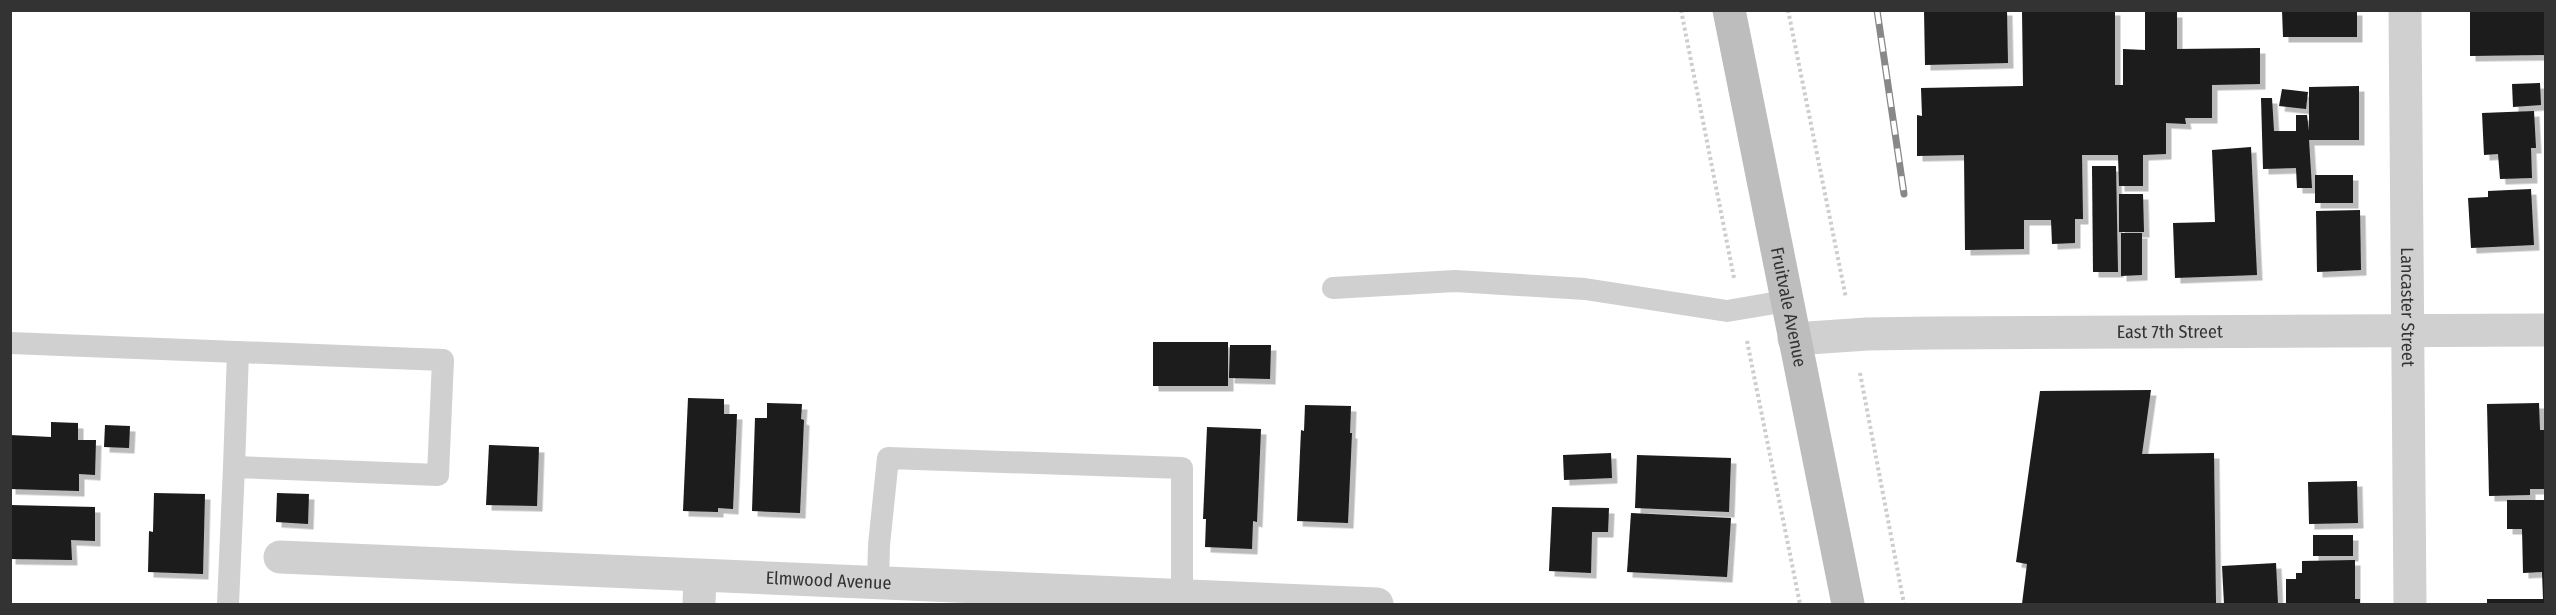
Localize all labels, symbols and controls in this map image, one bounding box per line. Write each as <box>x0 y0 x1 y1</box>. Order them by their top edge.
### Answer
street label: Fruitvale Avenue <box>1766 245 1811 369</box>
street label: Lancaster Street <box>2396 247 2419 367</box>
street label: East 7th Street <box>2117 321 2223 343</box>
street label: Elmwood Avenue <box>765 567 892 594</box>

